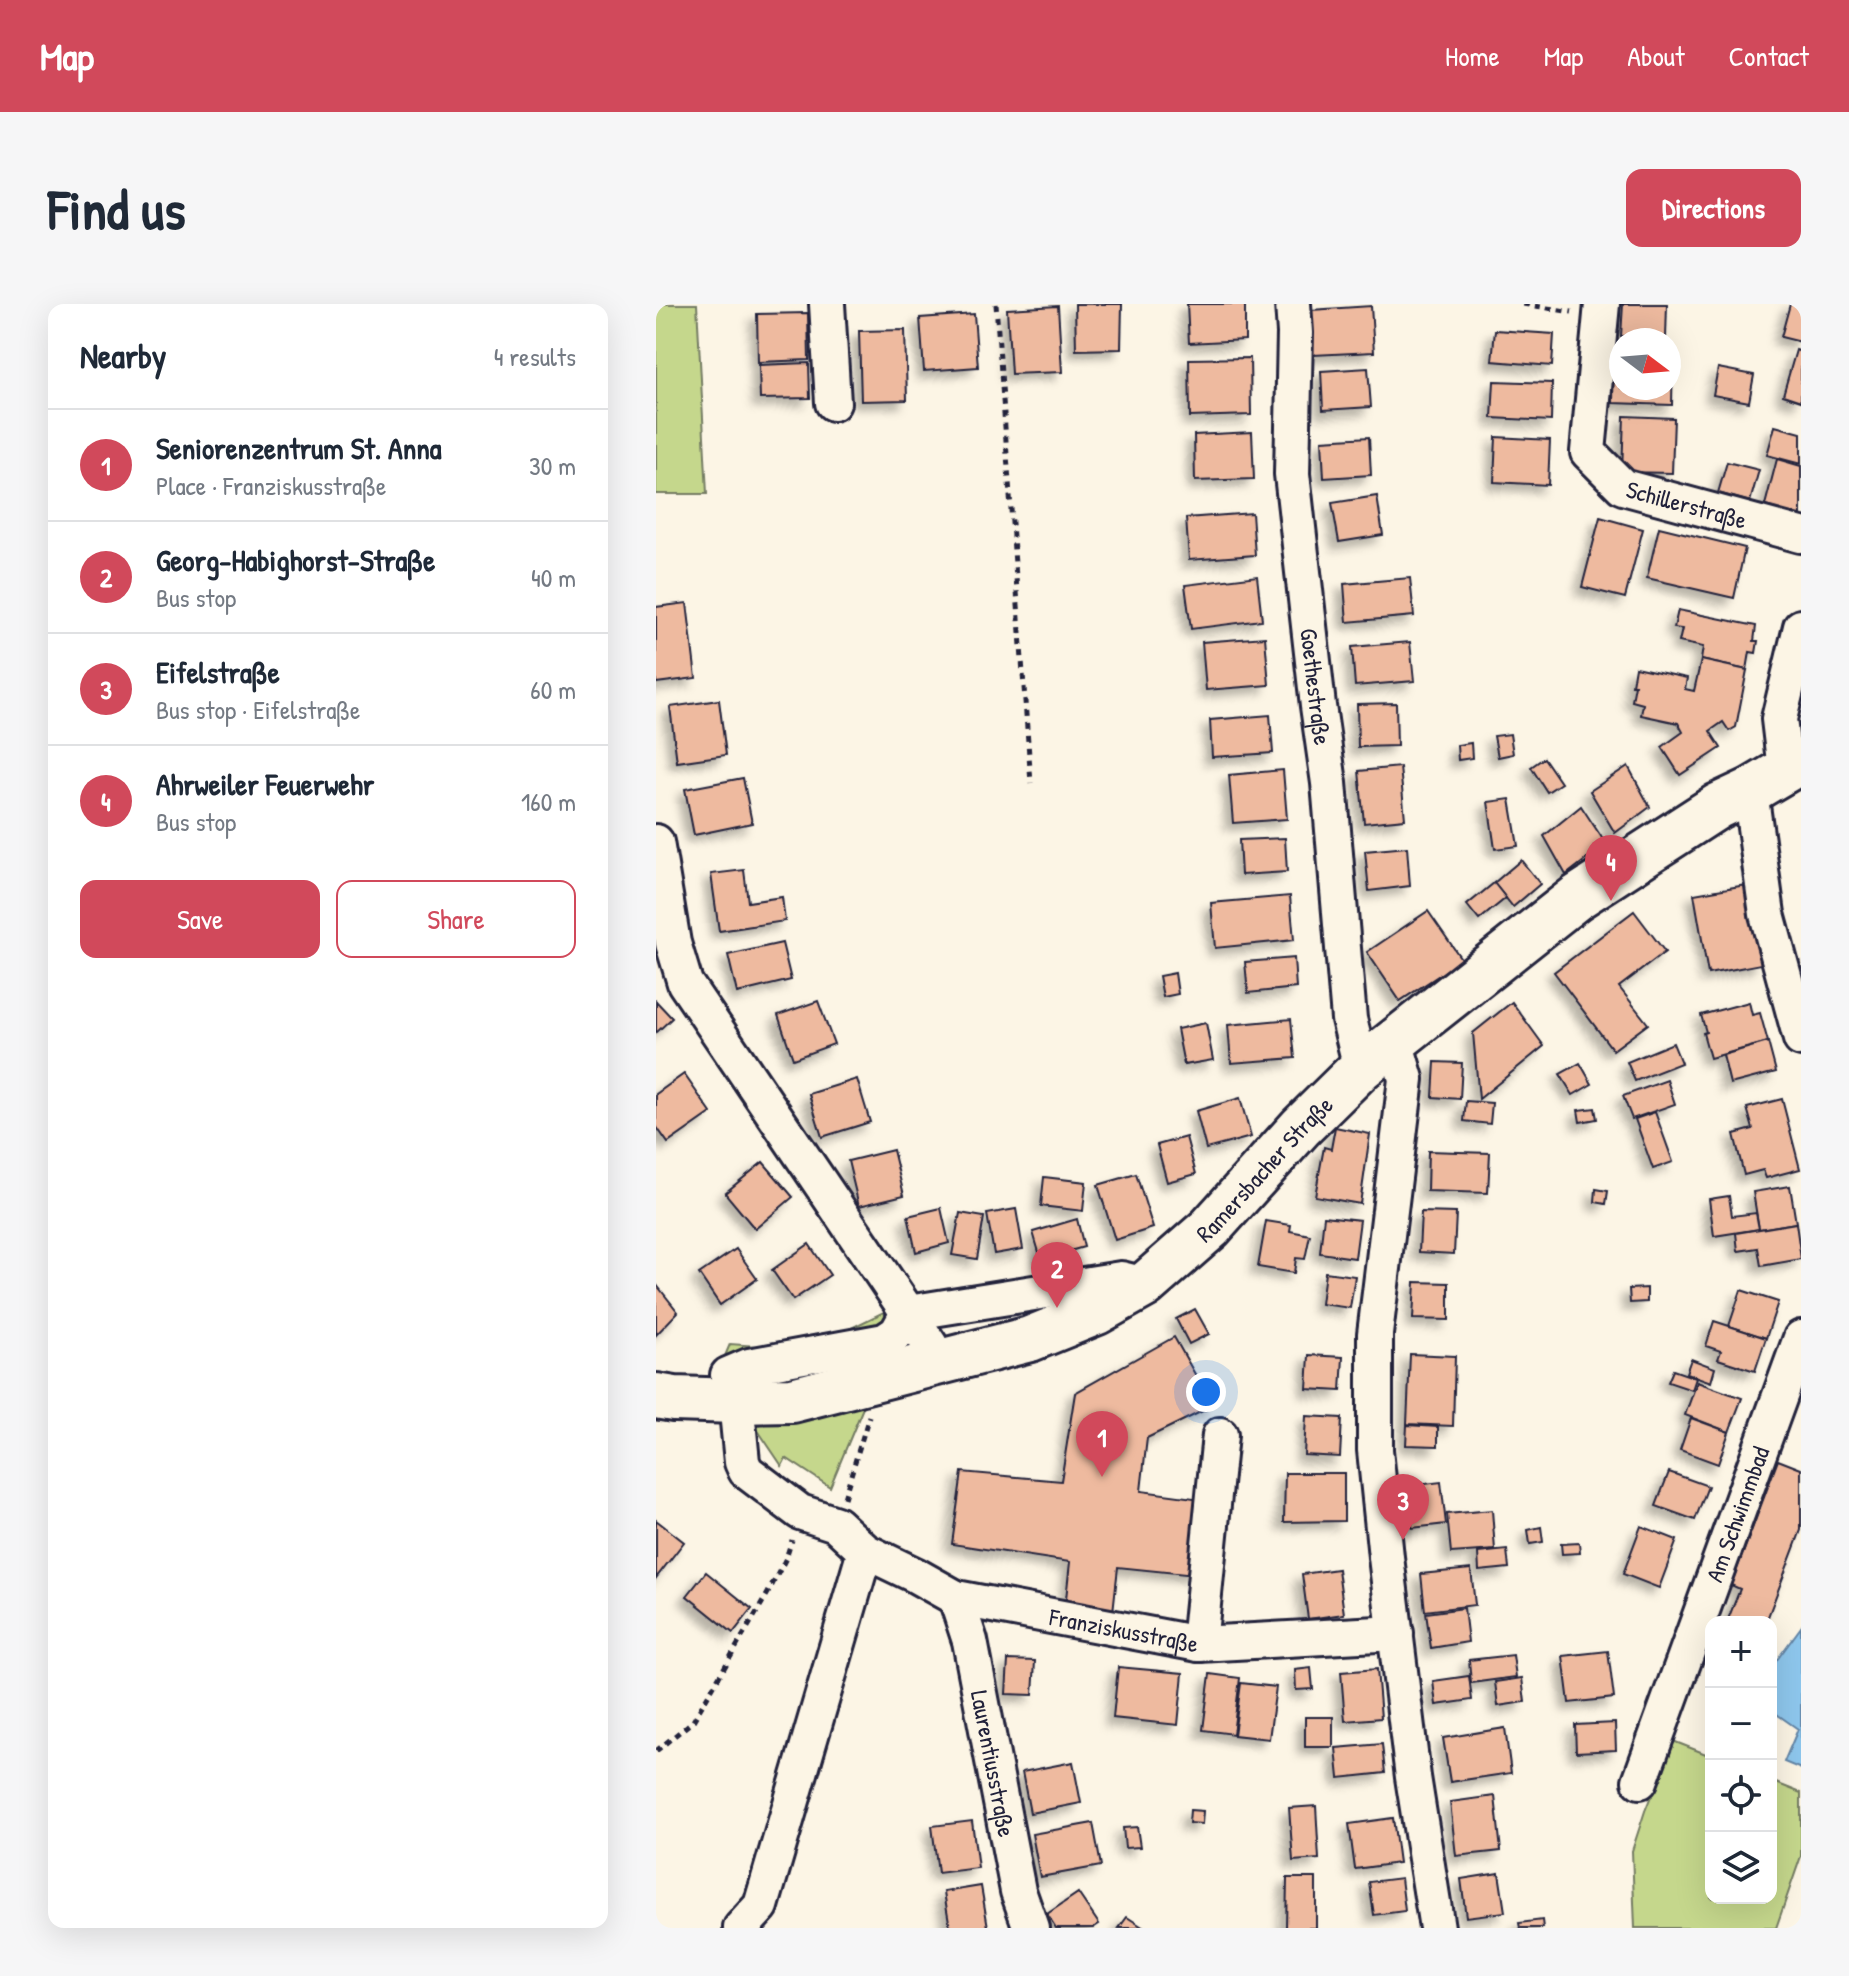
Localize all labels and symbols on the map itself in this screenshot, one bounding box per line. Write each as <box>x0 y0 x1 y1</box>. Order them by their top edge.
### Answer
north arrow <box>1609 328 1681 400</box>
street label: Schillerstraße <box>1623 473 1751 536</box>
street label: Goethestraße <box>1293 627 1339 747</box>
pin: 4 <box>1585 835 1637 901</box>
street label: Ramersbacher Straße <box>1189 1088 1340 1249</box>
pin: 2 <box>1031 1242 1083 1308</box>
your location <box>1186 1372 1226 1412</box>
pin: 1 <box>1076 1411 1128 1477</box>
street label: Am Schwimmbad <box>1698 1442 1776 1586</box>
pin: 3 <box>1377 1474 1429 1540</box>
street label: Franziskusstraße <box>1046 1600 1201 1660</box>
street label: Laurentiusstraße <box>964 1688 1023 1840</box>

